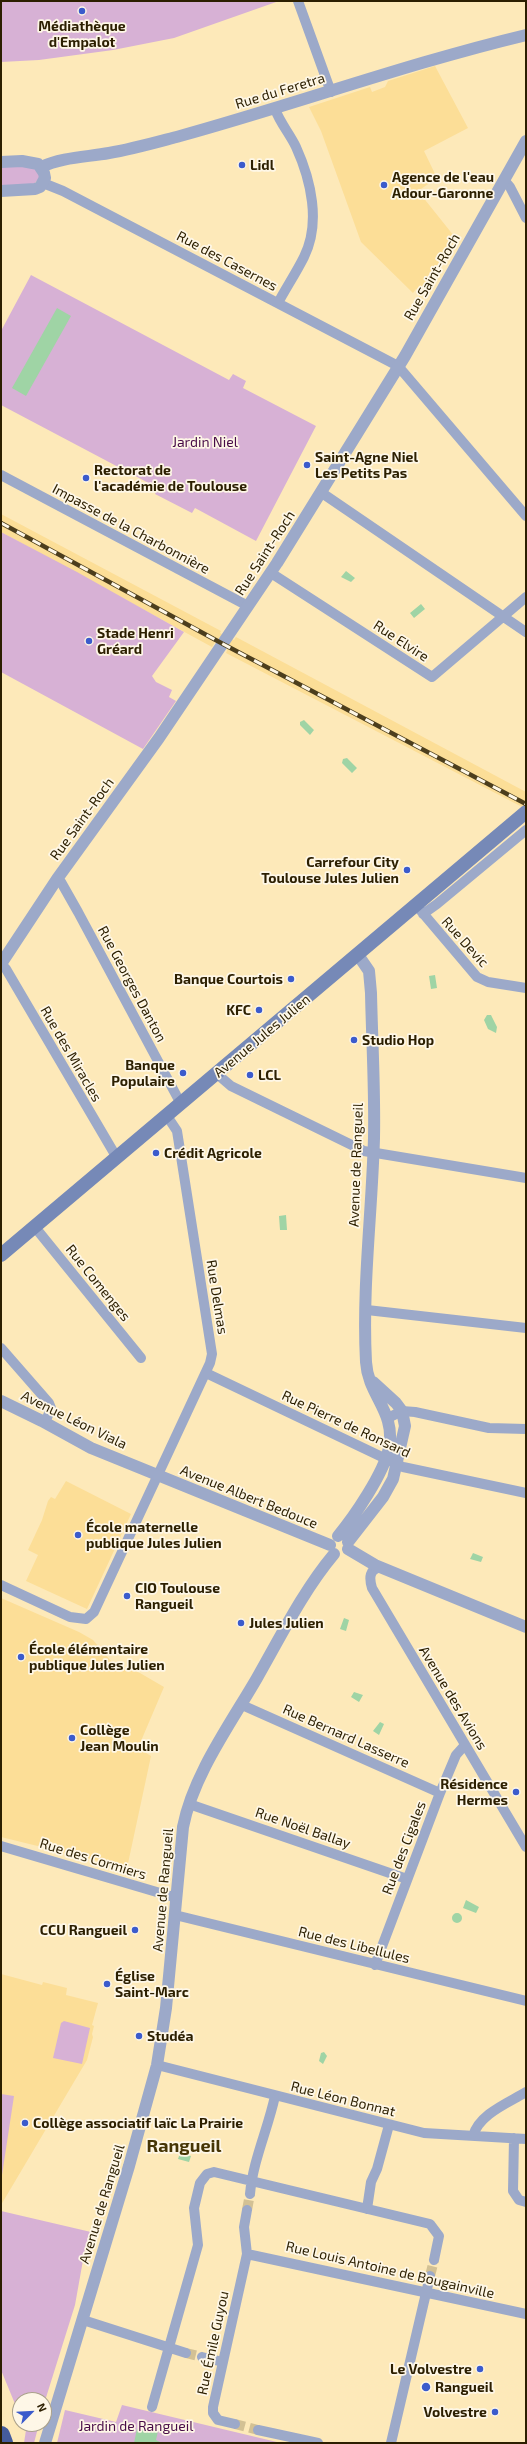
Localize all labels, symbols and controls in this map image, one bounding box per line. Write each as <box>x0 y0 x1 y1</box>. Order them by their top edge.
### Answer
marker: Médiathèque d'Empalot <box>77 6 87 16</box>
place label: Médiathèque d'Empalot <box>38 18 126 50</box>
street label: Rue du Feretra <box>233 69 327 113</box>
place label: Lidl <box>250 157 274 173</box>
marker: Lidl <box>237 160 247 170</box>
place label: Agence de l'eau Adour-Garonne <box>392 169 494 202</box>
marker: Agence de l'eau Adour-Garonne <box>379 180 389 190</box>
street label: Rue des Casernes <box>174 227 280 295</box>
street label: Rue Saint-Roch <box>400 231 464 323</box>
park label: Jardin Niel <box>172 434 238 450</box>
place label: Saint-Agne Niel Les Petits Pas <box>315 449 418 482</box>
marker: Saint-Agne Niel Les Petits Pas <box>302 460 312 470</box>
place label: Rectorat de l'académie de Toulouse <box>94 462 247 494</box>
marker: Rectorat de l'académie de Toulouse <box>81 473 91 483</box>
street label: Impasse de la Charbonnière <box>49 480 213 578</box>
street label: Rue Saint-Roch <box>231 508 299 598</box>
street label: Rue Elvire <box>370 617 432 665</box>
place label: Stade Henri Gréard <box>97 625 174 658</box>
marker: Stade Henri Gréard <box>84 636 94 646</box>
street label: Rue Saint-Roch <box>47 775 117 863</box>
place label: Carrefour City Toulouse Jules Julien <box>261 854 399 886</box>
marker: Carrefour City Toulouse Jules Julien <box>402 865 412 875</box>
street label: Rue Devic <box>438 913 492 971</box>
street label: Rue Georges Danton <box>94 923 170 1045</box>
place label: Banque Courtois <box>174 971 283 987</box>
marker: Banque Courtois <box>286 974 296 984</box>
street label: Avenue Jules Julien <box>210 991 314 1081</box>
place label: KFC <box>226 1002 251 1018</box>
street label: Rue des Miracles <box>37 1003 105 1105</box>
marker: KFC <box>254 1005 264 1015</box>
place label: Studio Hop <box>362 1032 434 1048</box>
marker: Studio Hop <box>349 1035 359 1045</box>
place label: Banque Populaire <box>111 1057 175 1090</box>
place label: LCL <box>258 1067 281 1083</box>
marker: Banque Populaire <box>178 1068 188 1078</box>
marker: LCL <box>245 1070 255 1080</box>
street label: Avenue de Rangueil <box>345 1103 367 1227</box>
place label: Crédit Agricole <box>164 1145 262 1161</box>
marker: Crédit Agricole <box>151 1148 161 1158</box>
street label: Rue Comenges <box>62 1241 134 1325</box>
street label: Rue Delmas <box>203 1258 231 1336</box>
street label: Avenue Léon Viala <box>18 1387 130 1453</box>
street label: Rue Pierre de Ronsard <box>279 1387 413 1461</box>
street label: Avenue Albert Bedouce <box>178 1462 320 1532</box>
place label: École maternelle publique Jules Julien <box>86 1519 222 1552</box>
marker: École maternelle publique Jules Julien <box>73 1530 83 1540</box>
place label: CIO Toulouse Rangueil <box>135 1580 220 1612</box>
marker: CIO Toulouse Rangueil <box>122 1591 132 1601</box>
place label: Jules Julien <box>249 1615 324 1631</box>
marker: Jules Julien <box>236 1618 246 1628</box>
place label: École élémentaire publique Jules Julien <box>29 1641 165 1674</box>
street label: Avenue des Avions <box>415 1643 491 1753</box>
marker: École élémentaire publique Jules Julien <box>16 1652 26 1662</box>
street label: Rue Bernard Lasserre <box>280 1701 412 1771</box>
place label: Collège Jean Moulin <box>80 1722 159 1754</box>
marker: Collège Jean Moulin <box>67 1733 77 1743</box>
place label: Résidence Hermes <box>440 1776 508 1808</box>
marker: Résidence Hermes <box>511 1787 521 1797</box>
street label: Rue des Cigales <box>378 1799 430 1897</box>
street label: Rue Noël Ballay <box>253 1804 353 1852</box>
street label: Avenue de Rangueil <box>149 1827 177 1953</box>
street label: Rue des Cormiers <box>38 1835 148 1883</box>
place label: CCU Rangueil <box>40 1922 127 1938</box>
street label: Rue des Libellules <box>297 1923 411 1967</box>
marker: CCU Rangueil <box>130 1925 140 1935</box>
place label: Église Saint-Marc <box>115 1968 189 2000</box>
marker: Église Saint-Marc <box>102 1979 112 1989</box>
place label: Studéa <box>147 2028 193 2044</box>
marker: Studéa <box>134 2031 144 2041</box>
street label: Rue Léon Bonnat <box>289 2078 397 2120</box>
place label: Collège associatif laïc La Prairie <box>33 2115 243 2131</box>
marker: Collège associatif laïc La Prairie <box>20 2118 30 2128</box>
district label: Rangueil <box>147 2135 221 2157</box>
street label: Avenue de Rangueil <box>76 2142 128 2266</box>
street label: Rue Louis Antoine de Bougainville <box>284 2238 496 2302</box>
street label: Rue Émile Guyou <box>194 2290 232 2396</box>
place label: Le Volvestre <box>390 2361 472 2377</box>
marker: Le Volvestre <box>475 2364 485 2374</box>
place label: Rangueil <box>435 2379 493 2395</box>
marker: Rangueil <box>420 2381 432 2393</box>
north arrow <box>12 2392 52 2432</box>
text: N <box>35 2401 50 2414</box>
place label: Volvestre <box>423 2404 487 2420</box>
marker: Volvestre <box>490 2407 500 2417</box>
park label: Jardin de Rangueil <box>79 2418 193 2434</box>

